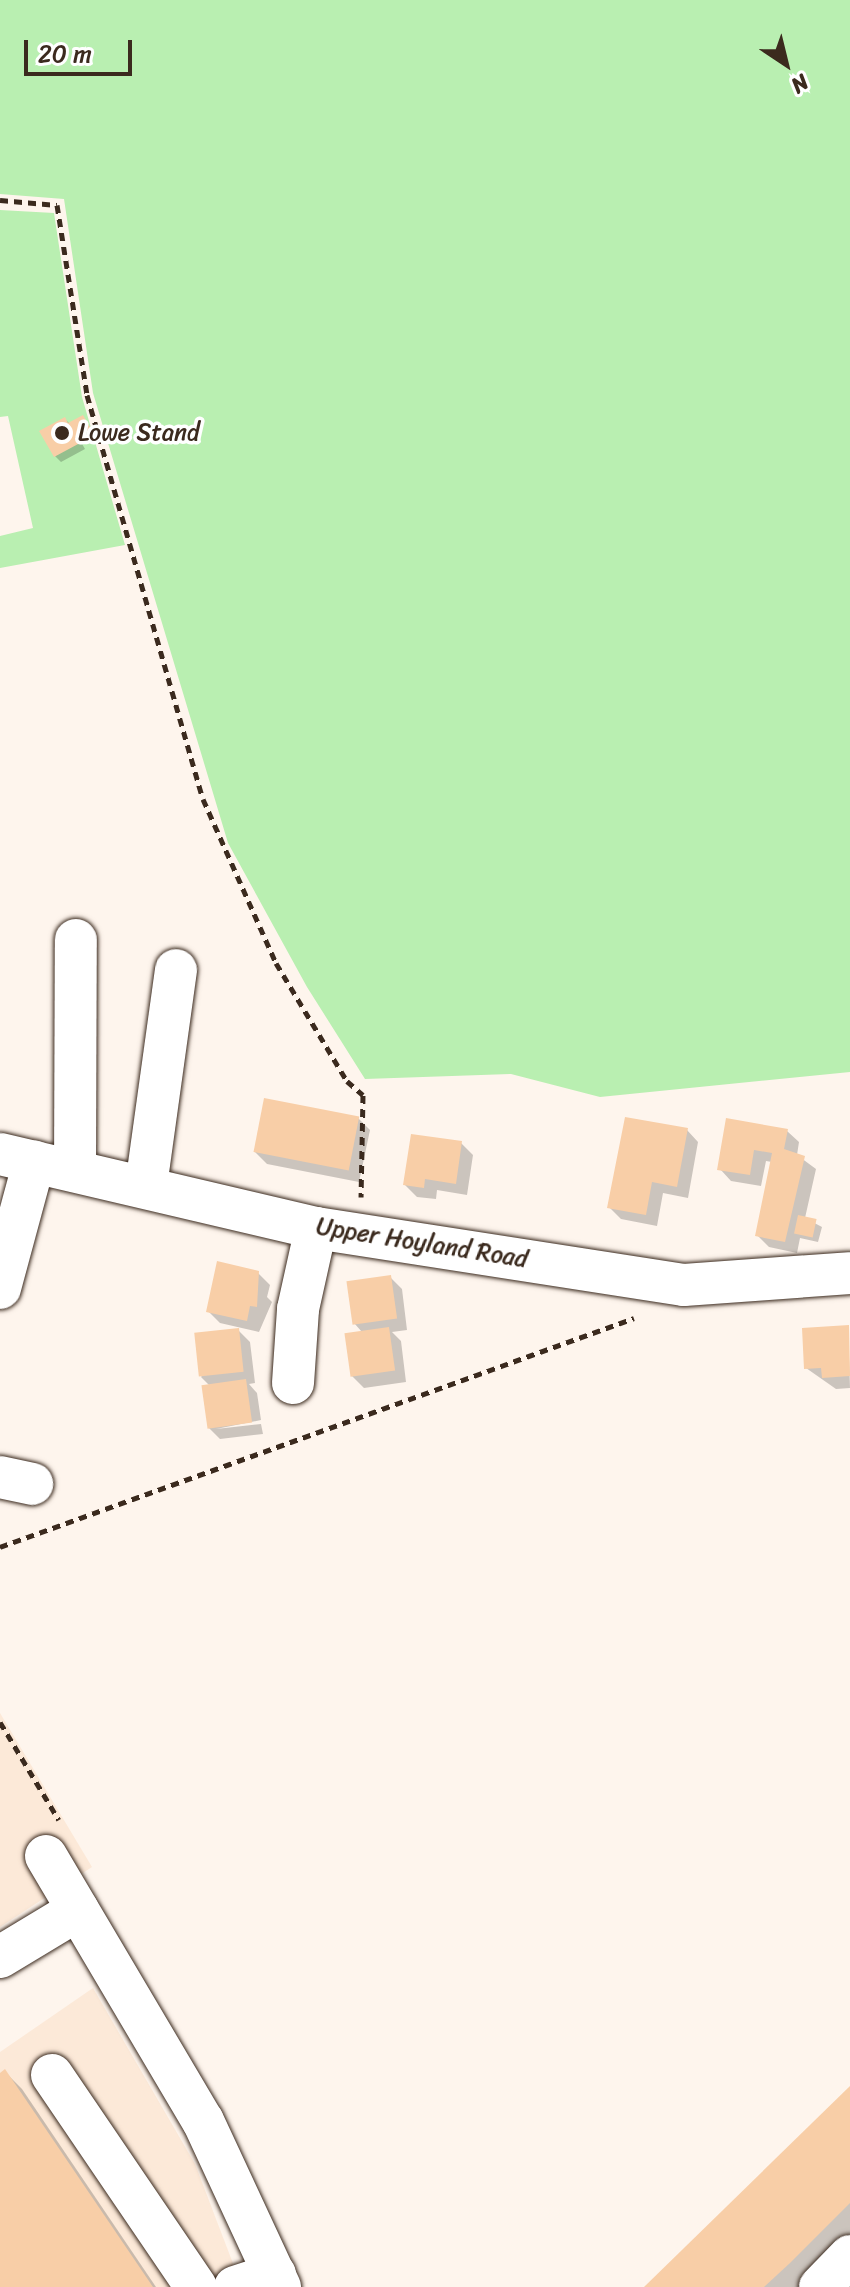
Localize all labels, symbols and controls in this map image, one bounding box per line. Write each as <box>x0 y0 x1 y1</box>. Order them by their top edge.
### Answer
scale bar <box>28 24 136 74</box>
north arrow <box>746 24 826 104</box>
text: 20 m <box>38 33 92 75</box>
text: N <box>783 64 817 104</box>
place label: Lowe Stand <box>78 419 200 447</box>
marker: Lowe Stand <box>53 424 71 442</box>
street label: Upper Hoyland Road <box>314 1212 530 1274</box>

